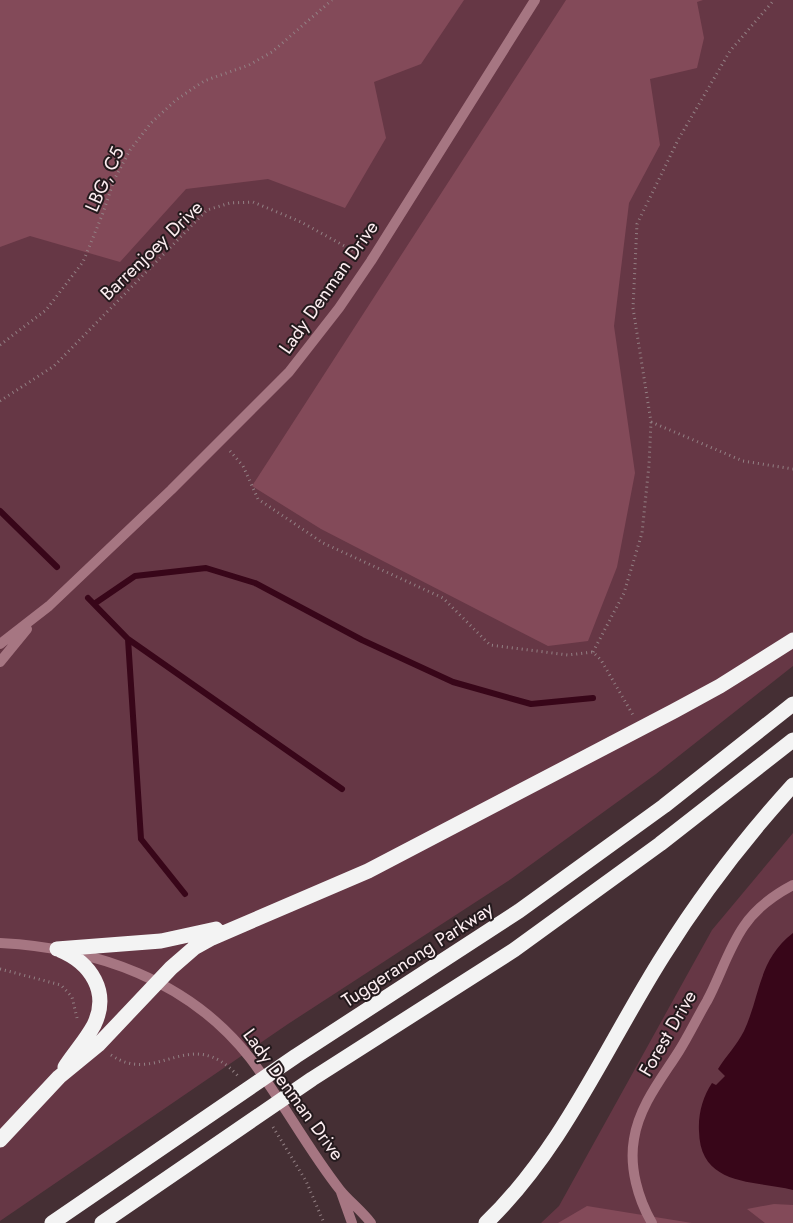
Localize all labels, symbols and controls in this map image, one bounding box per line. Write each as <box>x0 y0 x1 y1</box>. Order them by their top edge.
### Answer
street label: LBG, C5 <box>78 142 131 216</box>
street label: Barrenjoey Drive <box>94 194 209 306</box>
street label: Lady Denman Drive <box>272 215 385 359</box>
street label: Tuggeranong Parkway <box>336 895 499 1014</box>
street label: Forest Drive <box>632 985 703 1081</box>
street label: Lady Denman Drive <box>236 1023 351 1166</box>

